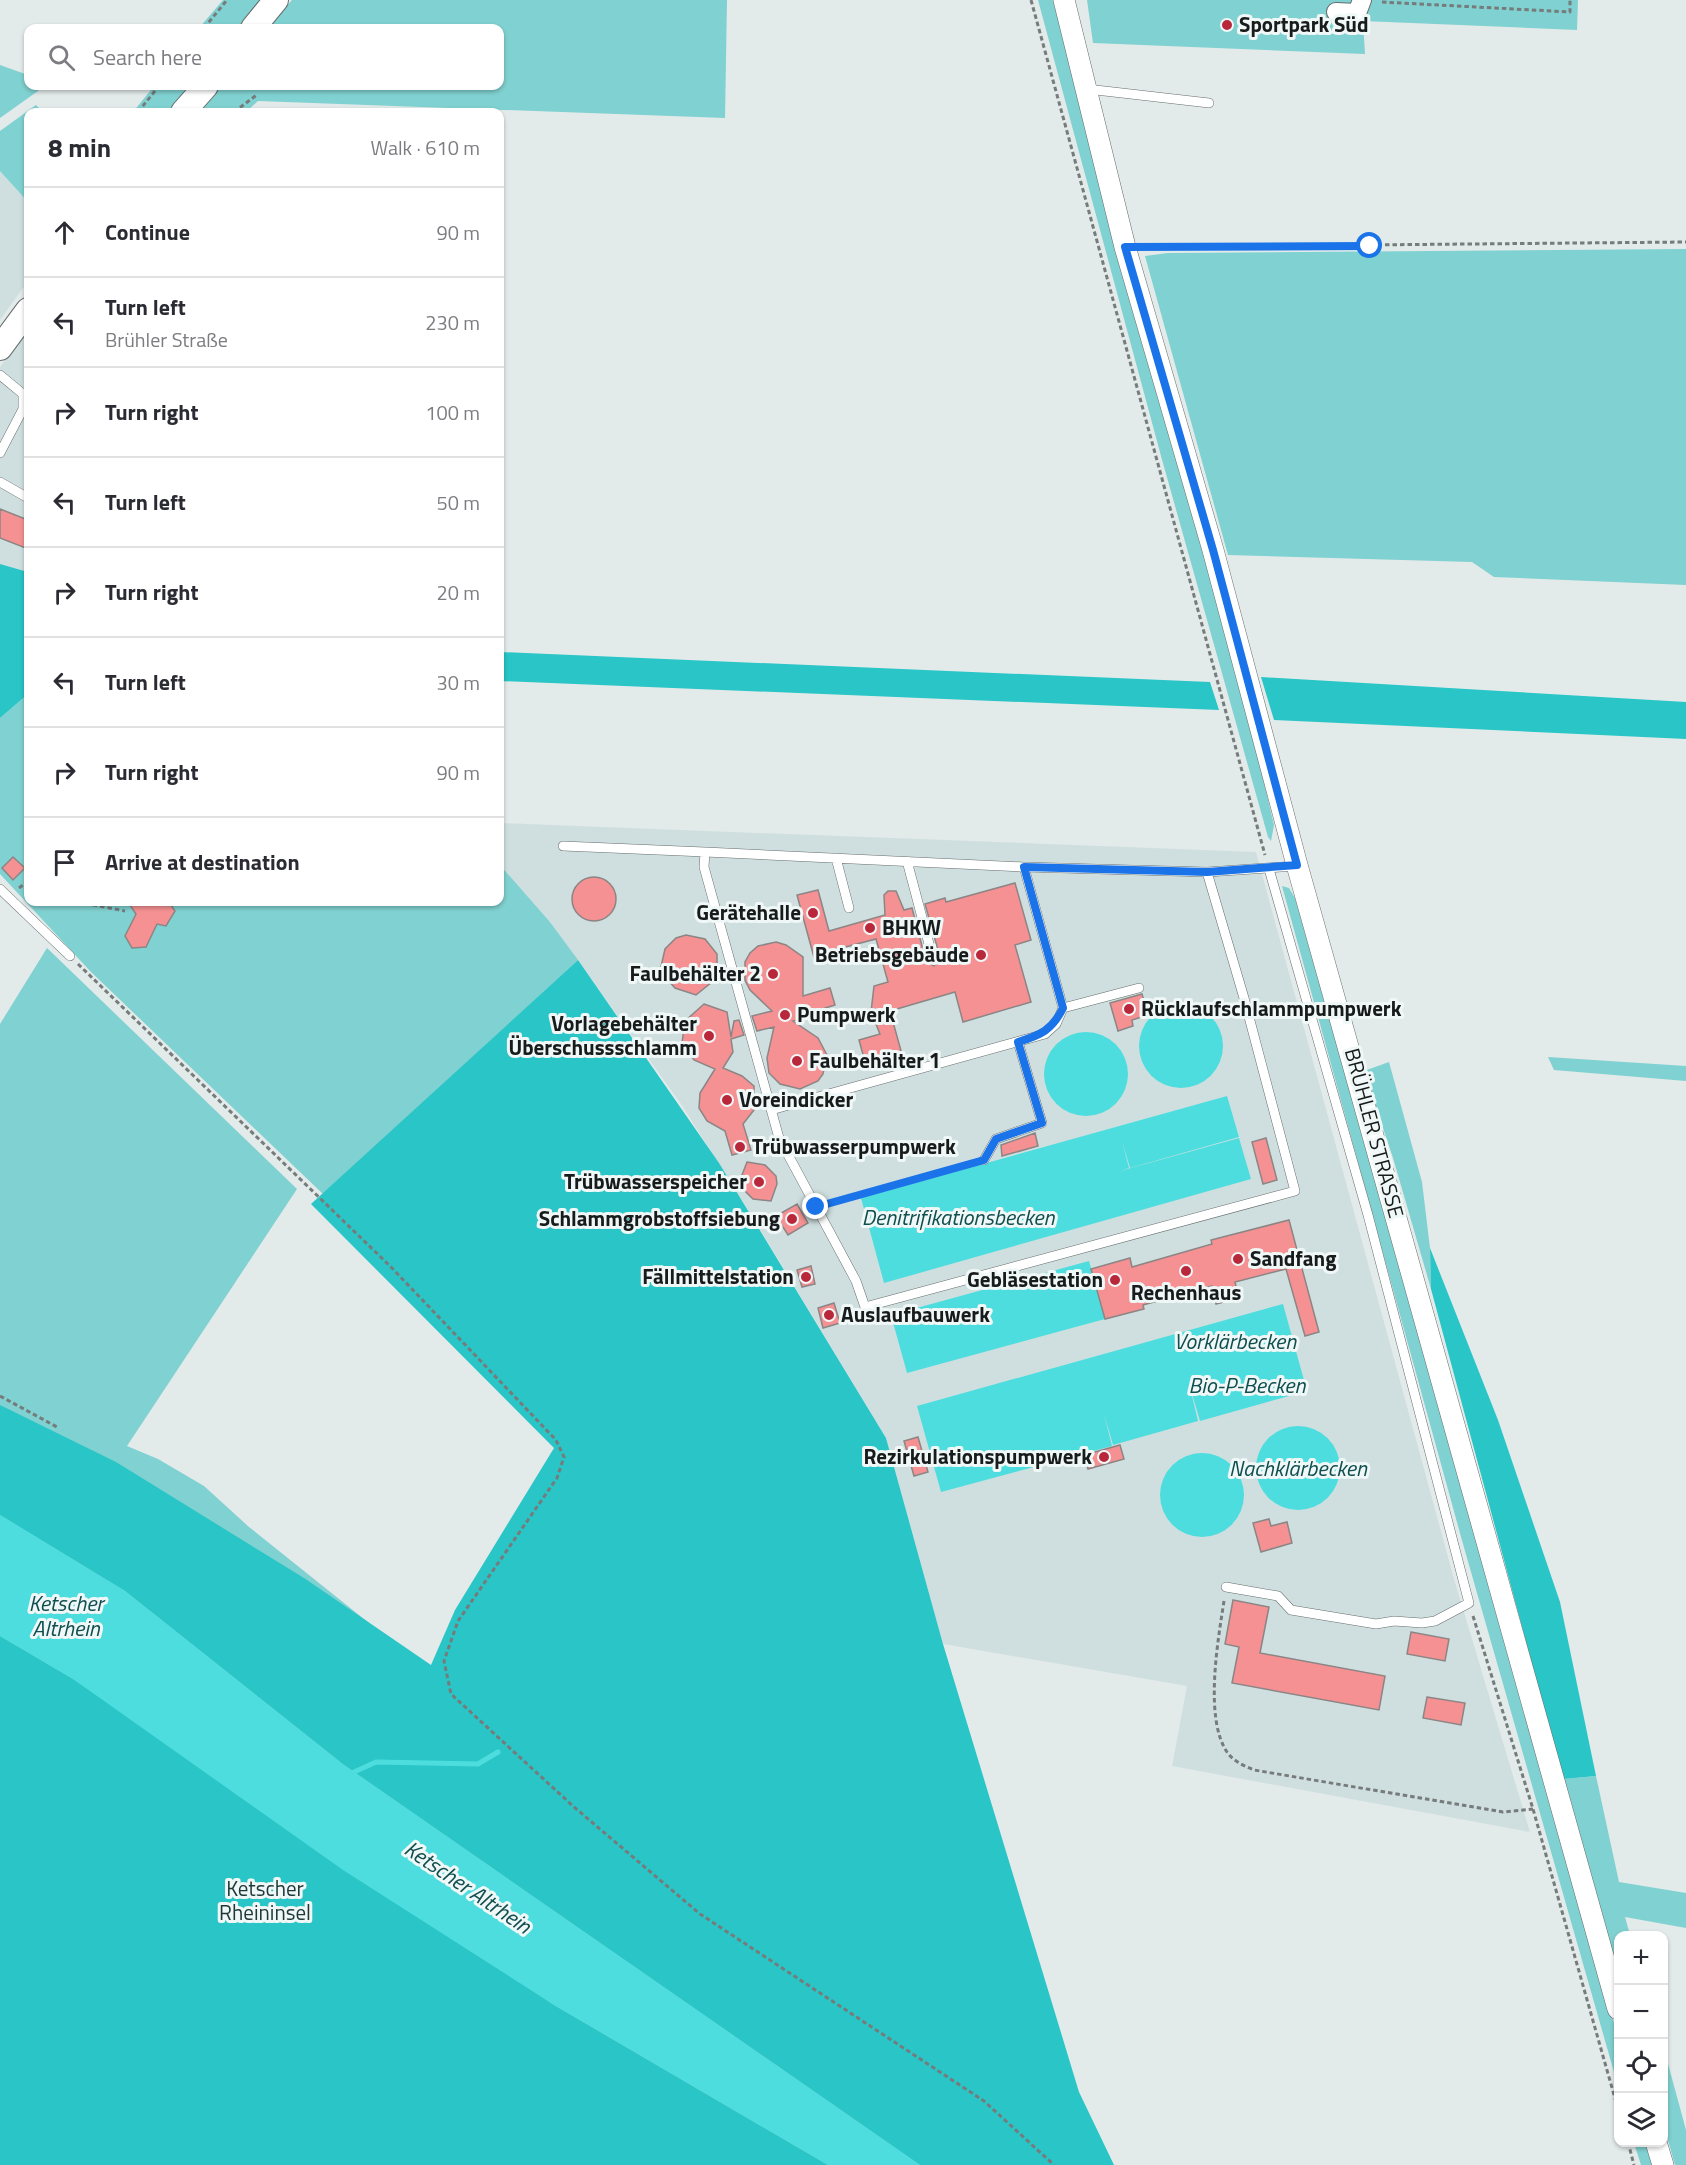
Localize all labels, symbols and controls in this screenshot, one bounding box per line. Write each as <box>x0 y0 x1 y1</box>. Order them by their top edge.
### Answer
place label: Sportpark Süd <box>1239 8 1368 40</box>
marker: Sportpark Süd <box>1220 18 1234 32</box>
search box <box>24 24 504 90</box>
text: Search here <box>93 40 202 74</box>
icon: search <box>45 41 78 74</box>
text: 8 min <box>48 128 111 167</box>
text: Walk · 610 m <box>371 132 480 163</box>
text: Continue <box>105 215 190 249</box>
icon: ahead <box>48 216 81 249</box>
text: 90 m <box>436 217 480 248</box>
route start <box>1356 232 1382 258</box>
text: Turn left <box>105 290 186 324</box>
icon: left <box>48 306 81 339</box>
text: 230 m <box>425 307 480 338</box>
text: Brühler Straße <box>105 324 228 355</box>
text: Turn right <box>105 395 199 429</box>
icon: right <box>48 396 81 429</box>
text: 100 m <box>425 397 480 428</box>
text: Turn left <box>105 485 186 519</box>
icon: left <box>48 486 81 519</box>
text: 50 m <box>436 487 480 518</box>
text: Turn right <box>105 575 199 609</box>
icon: right <box>48 576 81 609</box>
text: 20 m <box>436 577 480 608</box>
text: Turn left <box>105 665 186 699</box>
icon: left <box>48 666 81 699</box>
text: 30 m <box>436 667 480 698</box>
text: Turn right <box>105 755 199 789</box>
icon: right <box>48 756 81 789</box>
text: 90 m <box>436 757 480 788</box>
text: Arrive at destination <box>105 845 300 879</box>
icon: arrive <box>48 846 81 879</box>
place label: Gerätehalle <box>696 896 801 928</box>
marker: Gerätehalle <box>806 906 820 920</box>
place label: BHKW <box>882 911 941 943</box>
marker: BHKW <box>863 921 877 935</box>
place label: Betriebsgebäude <box>815 938 969 970</box>
marker: Betriebsgebäude <box>974 948 988 962</box>
place label: Faulbehälter 2 <box>629 957 761 989</box>
marker: Faulbehälter 2 <box>766 967 780 981</box>
place label: Rücklaufschlammpumpwerk <box>1141 992 1402 1024</box>
place label: Pumpwerk <box>797 998 896 1030</box>
marker: Rücklaufschlammpumpwerk <box>1122 1002 1136 1016</box>
place label: Vorlagebehälter Überschussschlamm <box>508 1007 697 1063</box>
marker: Pumpwerk <box>778 1008 792 1022</box>
marker: Vorlagebehälter Überschussschlamm <box>702 1029 716 1043</box>
place label: Faulbehälter 1 <box>809 1044 941 1076</box>
street label: BRÜHLER STRASSE <box>1337 1044 1413 1221</box>
marker: Faulbehälter 1 <box>790 1054 804 1068</box>
place label: Voreindicker <box>739 1083 853 1115</box>
marker: Voreindicker <box>720 1093 734 1107</box>
place label: Trübwasserpumpwerk <box>752 1130 956 1162</box>
marker: Trübwasserpumpwerk <box>733 1140 747 1154</box>
place label: Trübwasserspeicher <box>564 1165 747 1197</box>
marker: Trübwasserspeicher <box>752 1175 766 1189</box>
route end <box>802 1193 828 1219</box>
water label: Denitrifikationsbecken <box>862 1200 1055 1234</box>
place label: Schlammgrobstoffsiebung <box>539 1202 780 1234</box>
marker: Schlammgrobstoffsiebung <box>785 1212 799 1226</box>
place label: Sandfang <box>1250 1242 1336 1274</box>
marker: Sandfang <box>1231 1252 1245 1266</box>
place label: Fällmittelstation <box>642 1260 794 1292</box>
place label: Gebläsestation <box>967 1263 1103 1295</box>
marker: Rechenhaus <box>1179 1264 1193 1278</box>
marker: Fällmittelstation <box>799 1270 813 1284</box>
marker: Gebläsestation <box>1108 1273 1122 1287</box>
place label: Rechenhaus <box>1131 1276 1241 1308</box>
place label: Auslaufbauwerk <box>841 1298 990 1330</box>
marker: Auslaufbauwerk <box>822 1308 836 1322</box>
water label: Vorklärbecken <box>1174 1324 1297 1358</box>
water label: Bio-P-Becken <box>1189 1368 1306 1402</box>
place label: Rezirkulationspumpwerk <box>863 1440 1092 1472</box>
marker: Rezirkulationspumpwerk <box>1097 1450 1111 1464</box>
water label: Nachklärbecken <box>1229 1451 1368 1485</box>
water label: Ketscher Altrhein <box>29 1586 106 1645</box>
water label: Ketscher Altrhein <box>398 1832 539 1943</box>
park label: Ketscher Rheininsel <box>219 1872 311 1928</box>
map controls <box>1614 1931 1668 2147</box>
button: + <box>1614 1931 1668 1985</box>
button: − <box>1614 1985 1668 2039</box>
button: locate <box>1614 2039 1668 2093</box>
button: layers <box>1614 2093 1668 2147</box>

